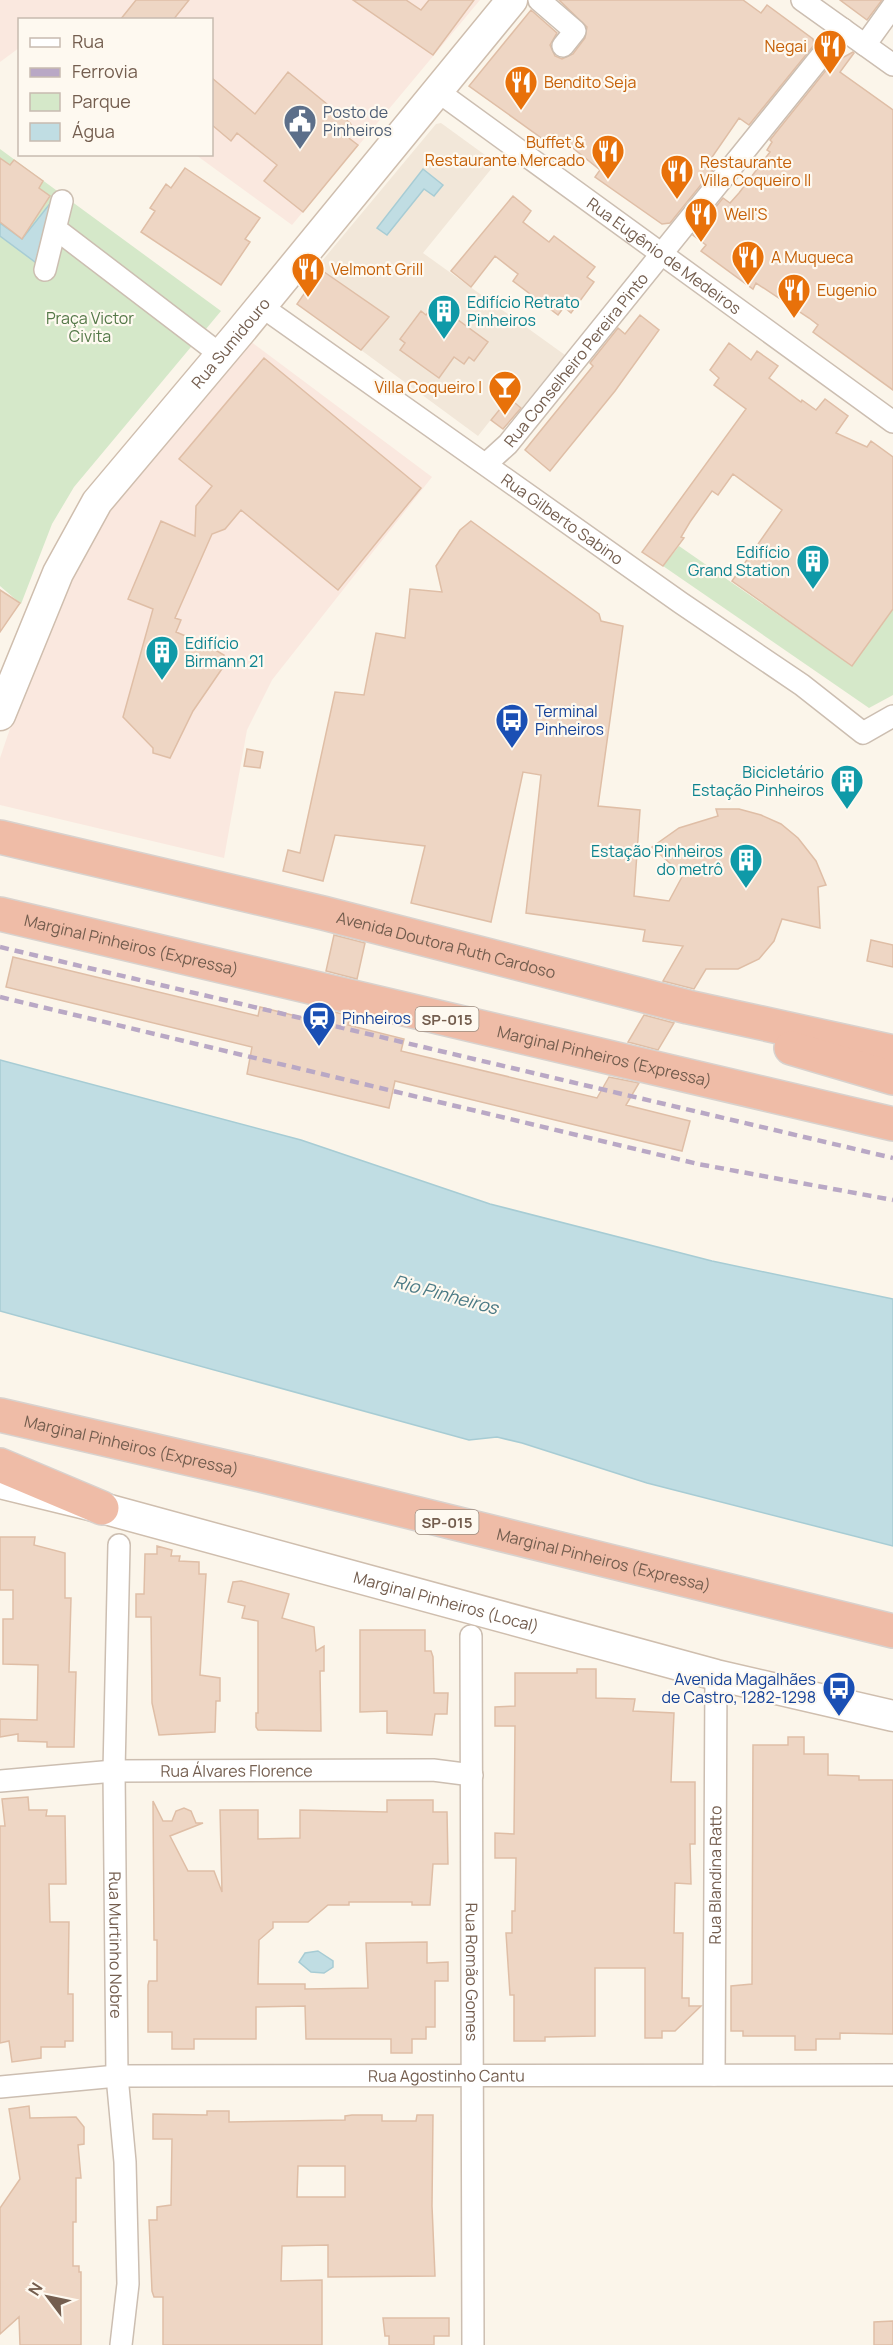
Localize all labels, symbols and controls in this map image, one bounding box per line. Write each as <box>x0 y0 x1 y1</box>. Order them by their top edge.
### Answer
legend <box>18 18 213 156</box>
restaurant icon: Negai <box>812 28 848 75</box>
text: Rua <box>72 29 104 53</box>
place label: Negai <box>765 35 807 57</box>
text: Ferrovia <box>72 59 138 83</box>
restaurant icon: Bendito Seja <box>503 64 539 111</box>
place label: Bendito Seja <box>544 71 636 93</box>
text: Parque <box>72 89 131 113</box>
place label: Posto de Pinheiros <box>323 101 392 141</box>
public building icon: Posto de Pinheiros <box>282 103 318 150</box>
text: Água <box>72 119 115 143</box>
place label: Buffet & Restaurante Mercado <box>425 131 586 171</box>
restaurant icon: Buffet & Restaurante Mercado <box>590 133 626 180</box>
place label: Restaurante Villa Coqueiro II <box>700 151 811 191</box>
restaurant icon: Restaurante Villa Coqueiro II <box>659 153 695 200</box>
street label: Rua Eugênio de Medeiros <box>583 192 746 319</box>
restaurant icon: Well'S <box>683 196 719 243</box>
place label: Well'S <box>724 203 767 225</box>
restaurant icon: A Muqueca <box>730 239 766 286</box>
place label: A Muqueca <box>771 246 853 268</box>
restaurant icon: Velmont Grill <box>290 251 326 298</box>
place label: Velmont Grill <box>331 258 423 280</box>
street label: Rua Conselheiro Pereira Pinto <box>499 268 653 452</box>
restaurant icon: Eugenio <box>776 272 812 319</box>
place label: Eugenio <box>817 279 877 301</box>
place label: Edifício Retrato Pinheiros <box>467 291 580 331</box>
street label: Rua Sumidouro <box>186 293 275 393</box>
building icon: Edifício Retrato Pinheiros <box>426 293 462 340</box>
park label: Praça Victor Civita <box>46 307 134 347</box>
bar icon: Villa Coqueiro I <box>487 369 523 416</box>
place label: Villa Coqueiro I <box>374 376 482 398</box>
street label: Rua Gilberto Sabino <box>497 468 628 570</box>
place label: Edifício Grand Station <box>688 541 790 581</box>
building icon: Edifício Grand Station <box>795 543 831 590</box>
place label: Edifício Birmann 21 <box>185 632 264 672</box>
building icon: Edifício Birmann 21 <box>144 634 180 681</box>
place label: Terminal Pinheiros <box>535 700 604 740</box>
bus stop icon: Terminal Pinheiros <box>494 702 530 749</box>
place label: Bicicletário Estação Pinheiros <box>692 761 824 801</box>
building icon: Bicicletário Estação Pinheiros <box>829 763 865 810</box>
place label: Estação Pinheiros do metrô <box>591 840 723 880</box>
building icon: Estação Pinheiros do metrô <box>728 842 764 889</box>
street label: Avenida Doutora Ruth Cardoso <box>334 906 558 983</box>
street label: Marginal Pinheiros (Expressa) <box>22 909 241 981</box>
station icon: Pinheiros <box>301 1000 337 1047</box>
place label: Pinheiros <box>342 1007 411 1029</box>
road number: SP-015 <box>416 1007 478 1031</box>
street label: Marginal Pinheiros (Expressa) <box>495 1020 714 1092</box>
water label: Rio Pinheiros <box>391 1269 502 1320</box>
street label: Marginal Pinheiros (Expressa) <box>22 1410 241 1481</box>
road number: SP-015 <box>416 1510 478 1534</box>
street label: Marginal Pinheiros (Expressa) <box>495 1523 713 1597</box>
street label: Marginal Pinheiros (Local) <box>351 1566 542 1637</box>
place label: Avenida Magalhães de Castro, 1282-1298 <box>662 1668 816 1708</box>
bus stop icon: Avenida Magalhães de Castro, 1282-1298 <box>821 1670 857 1717</box>
street label: Rua Álvares Florence <box>160 1759 313 1782</box>
street label: Rua Blandina Ratto <box>704 1806 726 1944</box>
street label: Rua Murtinho Nobre <box>104 1871 127 2019</box>
street label: Rua Romão Gomes <box>461 1903 483 2041</box>
street label: Rua Agostinho Cantu <box>368 2064 525 2087</box>
north arrow <box>18 2267 78 2327</box>
text: N <box>23 2278 48 2300</box>

